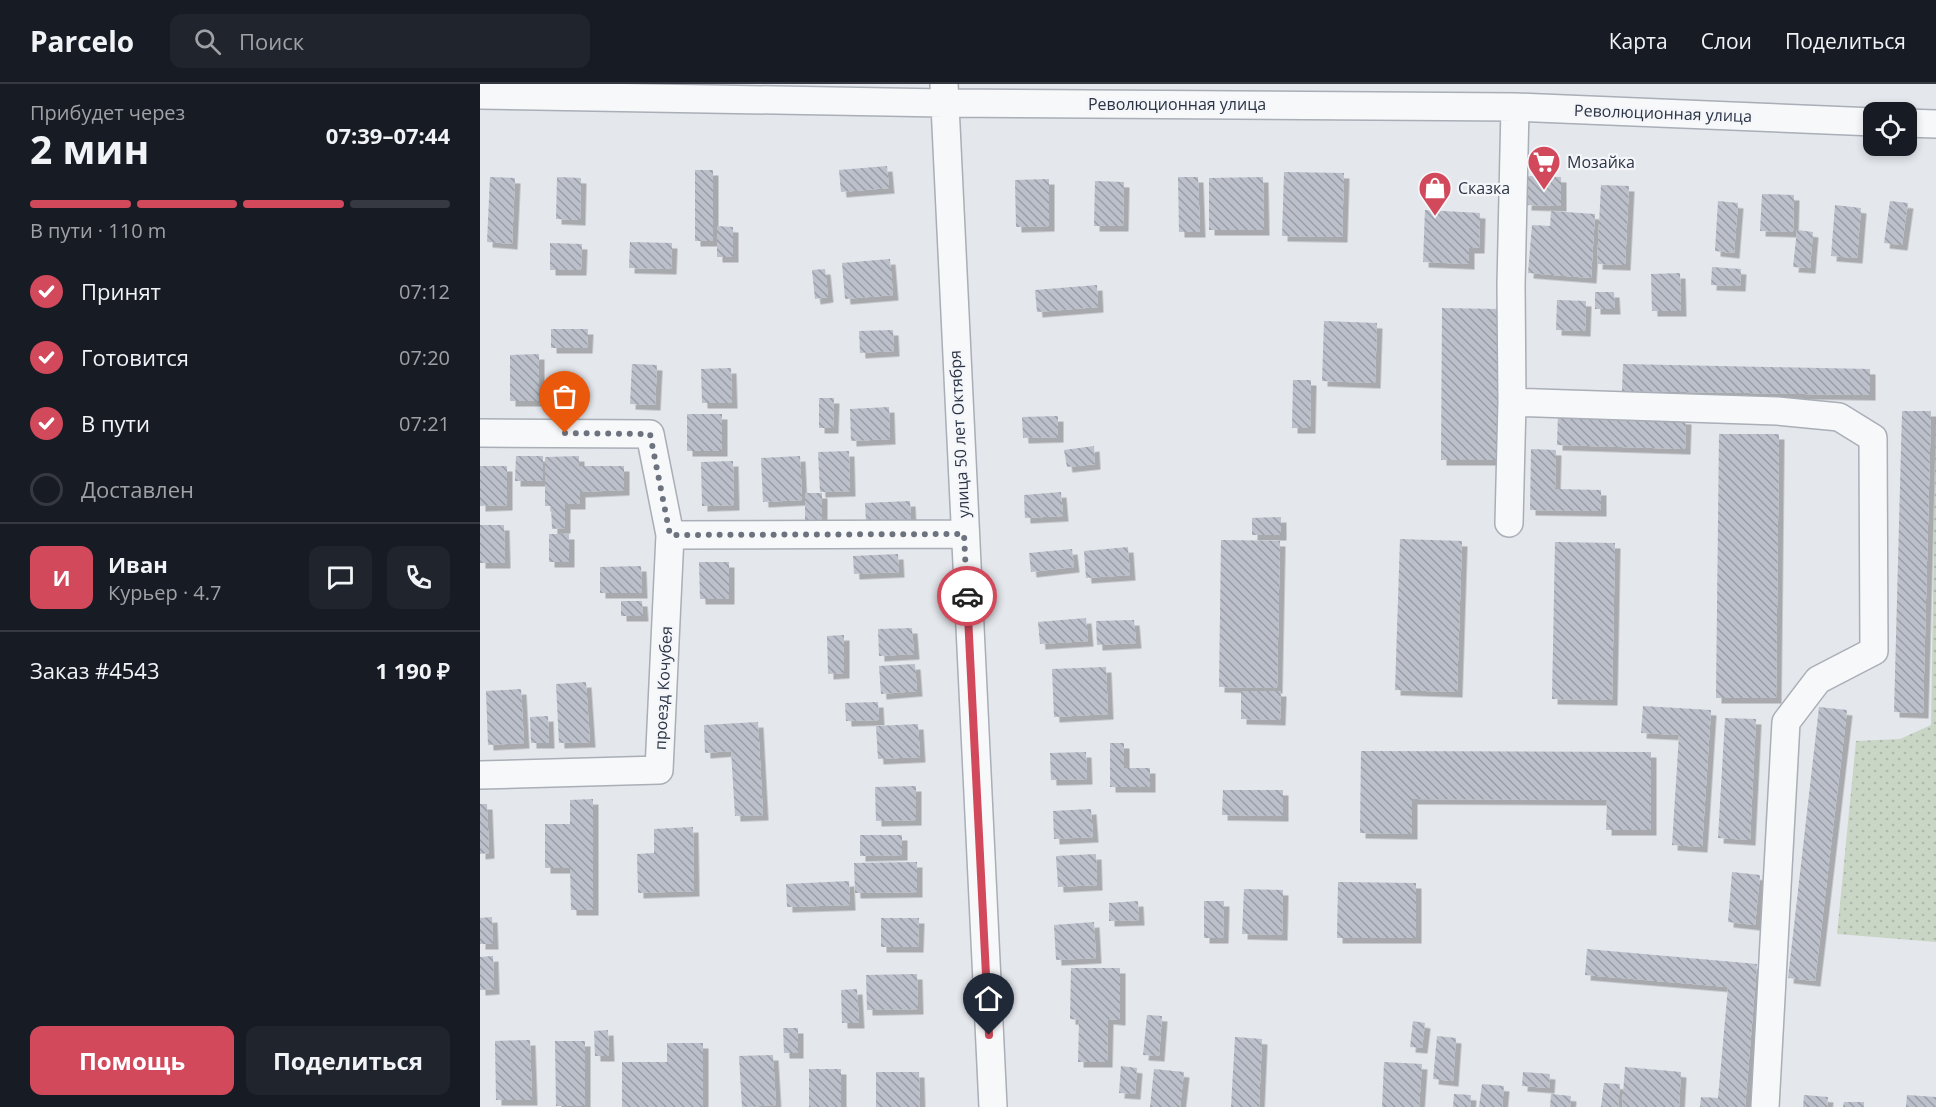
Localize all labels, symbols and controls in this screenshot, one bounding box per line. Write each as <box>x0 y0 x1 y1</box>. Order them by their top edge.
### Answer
search box <box>170 14 590 68</box>
text: Parcelo <box>30 22 134 60</box>
icon: search <box>191 25 224 58</box>
text: Поиск <box>239 26 304 56</box>
text: Карта <box>1609 27 1668 55</box>
text: Слои <box>1701 27 1752 55</box>
text: Поделиться <box>1785 27 1906 55</box>
street label: Революционная улица <box>1088 93 1266 115</box>
text: Прибудет через <box>30 99 185 126</box>
street label: Революционная улица <box>1574 99 1752 127</box>
map controls <box>1863 102 1917 156</box>
button: locate <box>1863 102 1917 156</box>
text: 07:39–07:44 <box>326 120 450 150</box>
text: 2 мин <box>30 122 149 175</box>
supermarket icon: Мозайка <box>1526 144 1562 191</box>
place label: Мозайка <box>1567 151 1635 173</box>
shop icon: Сказка <box>1417 170 1453 217</box>
place label: Сказка <box>1458 177 1510 199</box>
text: В пути · 110 m <box>30 217 166 244</box>
icon: check <box>30 275 63 308</box>
text: Принят <box>81 276 161 306</box>
text: 07:12 <box>399 278 450 305</box>
icon: check <box>30 341 63 374</box>
text: Готовится <box>81 342 189 372</box>
text: 07:20 <box>399 344 450 371</box>
street label: улица 50 лет Октября <box>944 350 974 518</box>
pin <box>539 371 590 433</box>
icon: bag <box>548 380 581 413</box>
icon: check <box>30 407 63 440</box>
text: В пути <box>81 408 150 438</box>
text: 07:21 <box>399 410 450 437</box>
text: Доставлен <box>81 474 194 504</box>
button: chat <box>309 546 372 609</box>
button: phone <box>387 546 450 609</box>
text: Иван <box>108 549 168 579</box>
text: И <box>52 562 71 592</box>
courier <box>937 566 997 626</box>
text: Курьер · 4.7 <box>108 579 222 606</box>
icon: car <box>951 580 984 613</box>
street label: проезд Кочубея <box>649 626 677 750</box>
text: Заказ #4543 <box>30 655 160 685</box>
text: 1 190 ₽ <box>375 655 450 685</box>
pin <box>963 973 1014 1035</box>
icon: home <box>972 982 1005 1015</box>
button: Помощь <box>30 1026 234 1095</box>
button: Поделиться <box>246 1026 450 1095</box>

